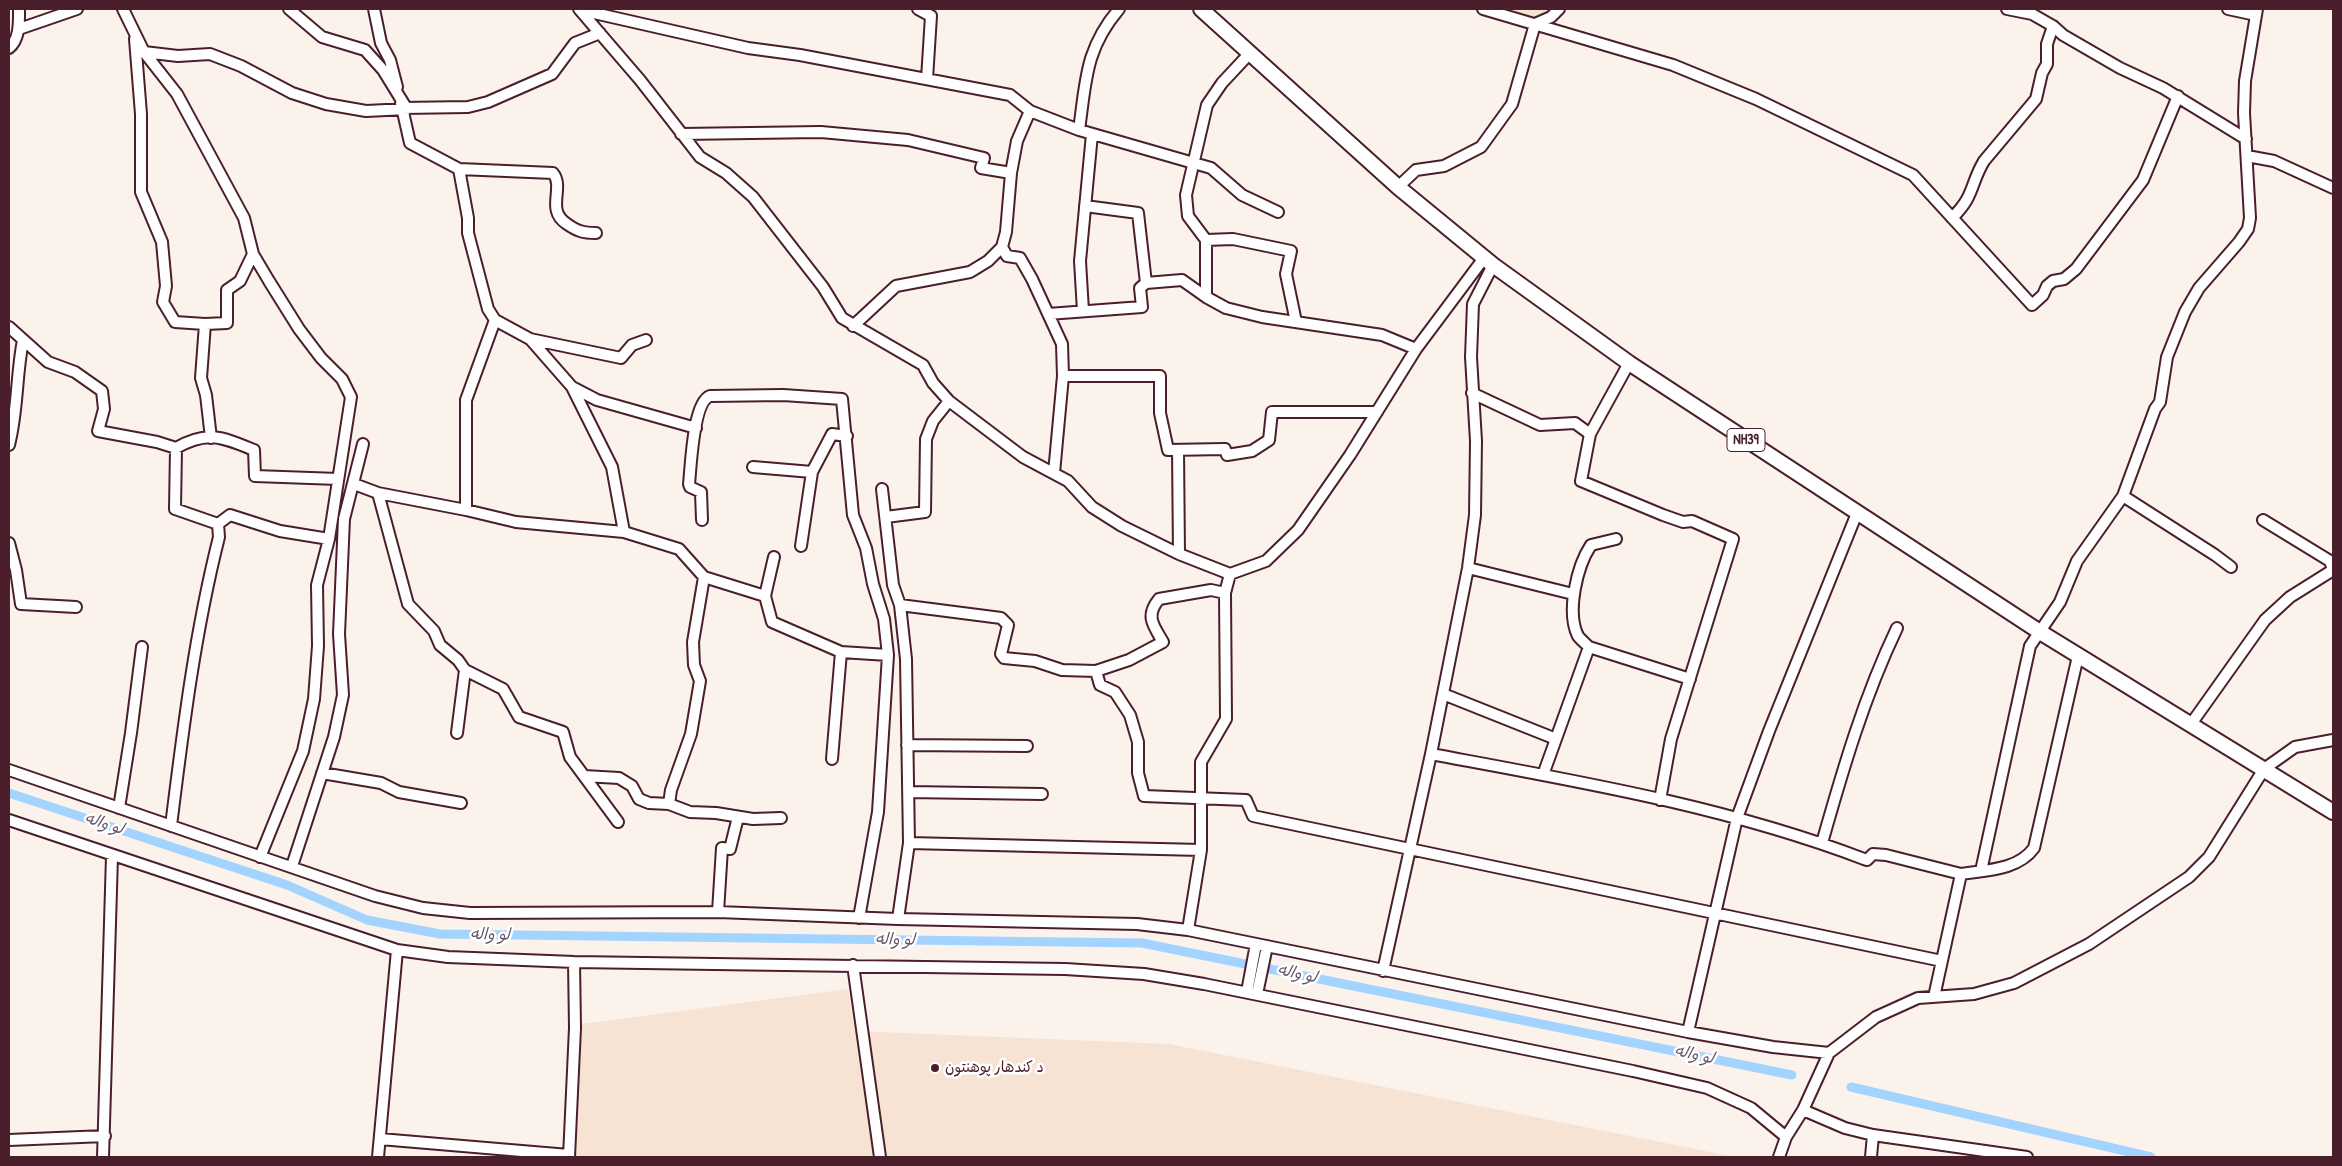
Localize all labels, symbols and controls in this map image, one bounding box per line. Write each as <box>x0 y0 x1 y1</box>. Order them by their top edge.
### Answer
road number: NH39 <box>1727 428 1765 452</box>
water label: لو واله <box>82 809 126 839</box>
water label: لو واله <box>470 925 510 945</box>
water label: لو واله <box>875 930 915 950</box>
water label: لو واله <box>1276 960 1318 988</box>
water label: لو واله <box>1673 1041 1715 1069</box>
place label: د کندهار پوهنتون <box>945 1059 1044 1077</box>
marker: د کندهار پوهنتون <box>929 1062 941 1074</box>

